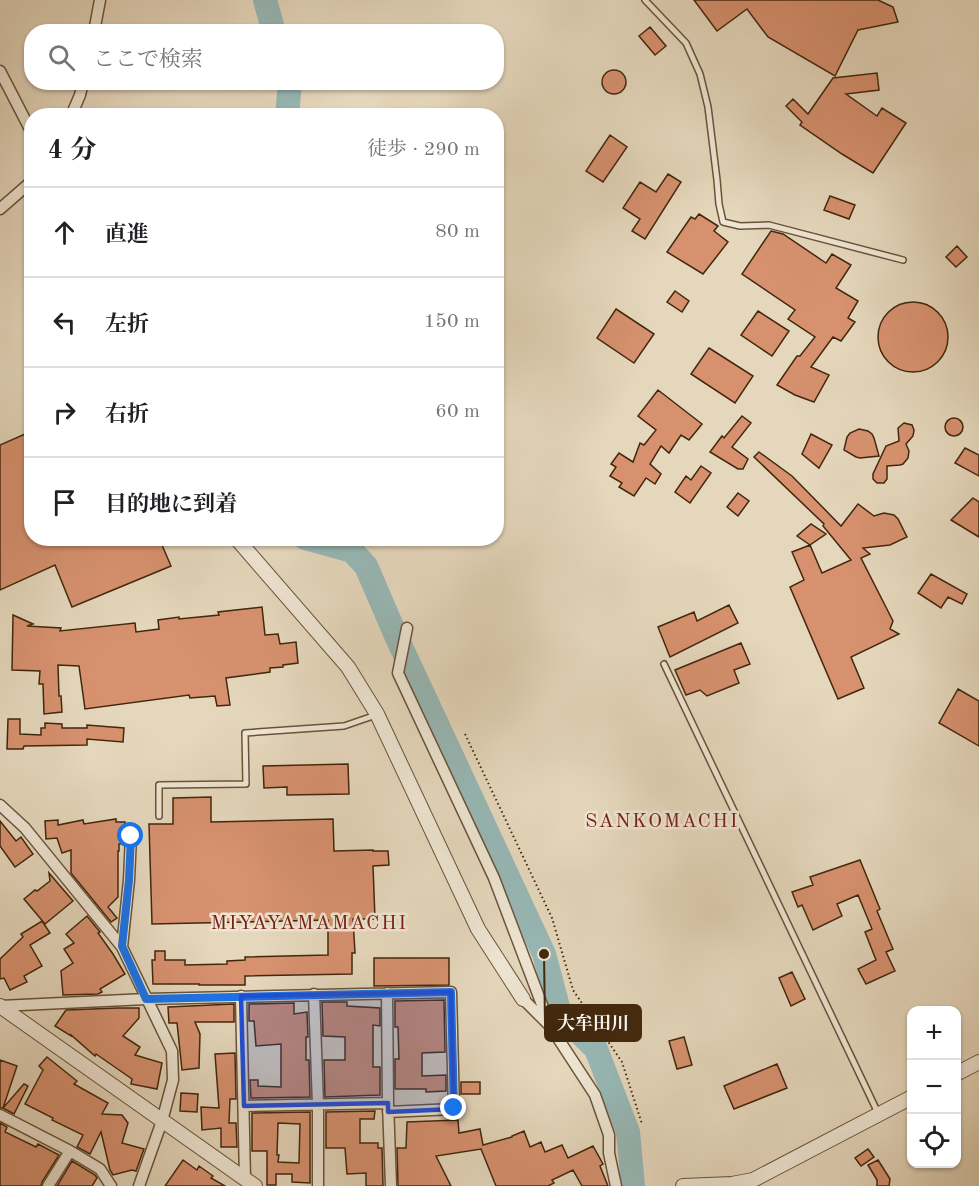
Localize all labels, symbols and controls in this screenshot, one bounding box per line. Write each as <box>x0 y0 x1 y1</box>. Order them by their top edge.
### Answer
search box <box>24 24 504 90</box>
icon: search <box>45 41 78 74</box>
text: ここで検索 <box>93 49 203 71</box>
text: 4 分 <box>48 138 96 164</box>
text: 徒歩 · 290 m <box>367 140 480 160</box>
icon: ahead <box>48 216 81 249</box>
text: 80 m <box>435 222 480 242</box>
text: 直進 <box>105 224 149 246</box>
icon: left <box>48 306 81 339</box>
text: 150 m <box>424 312 480 332</box>
text: 左折 <box>105 314 149 336</box>
icon: right <box>48 396 81 429</box>
text: 60 m <box>435 402 480 422</box>
text: 右折 <box>105 404 149 426</box>
icon: arrive <box>48 486 81 519</box>
text: 目的地に到着 <box>105 494 237 516</box>
district label: SANKOMACHI <box>585 812 739 832</box>
route start <box>117 822 143 848</box>
district label: MIYAYAMAMACHI <box>210 914 408 934</box>
callout: 大牟田川 <box>545 1005 641 1041</box>
map controls <box>907 1006 961 1168</box>
button: + <box>907 1006 961 1060</box>
text: 大牟田川 <box>557 1013 629 1033</box>
button: − <box>907 1060 961 1114</box>
route end <box>440 1094 466 1120</box>
button: locate <box>907 1114 961 1168</box>

